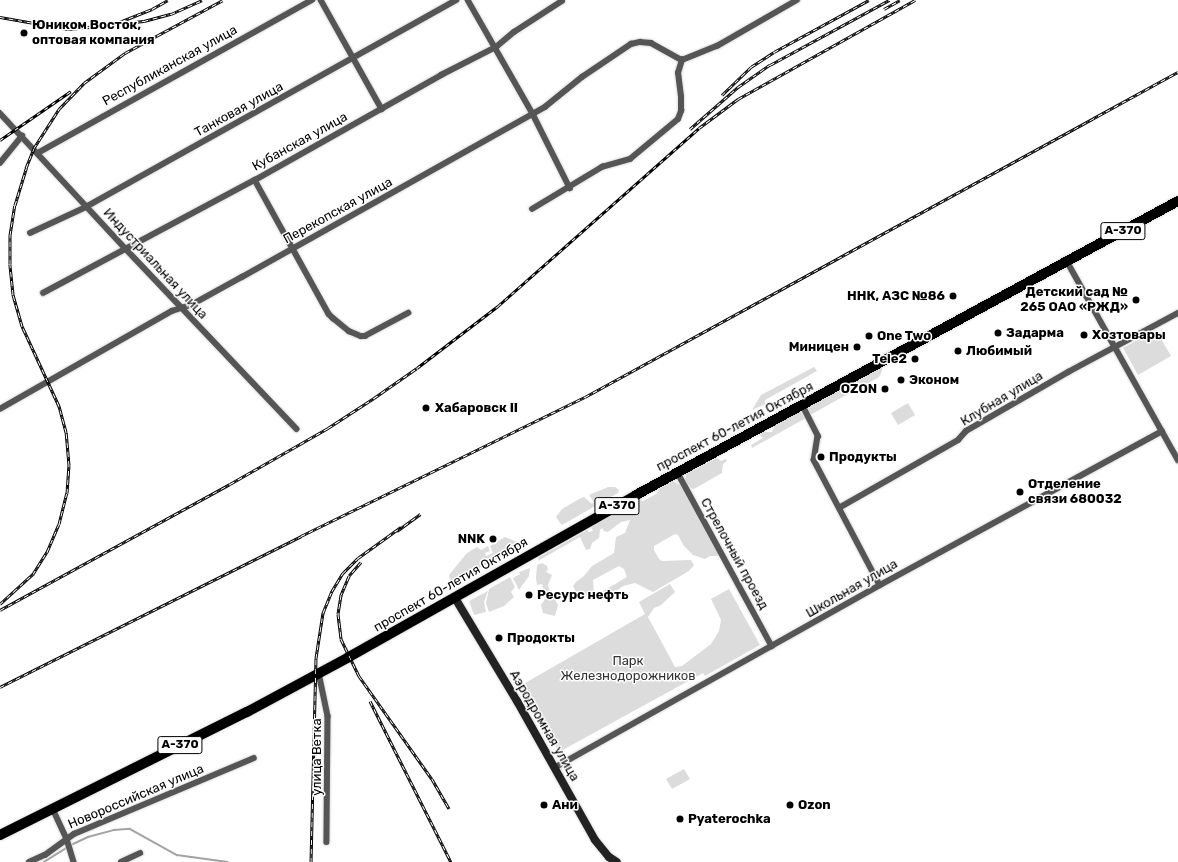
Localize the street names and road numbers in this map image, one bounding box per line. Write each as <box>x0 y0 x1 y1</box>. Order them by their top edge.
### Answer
street label: Республиканская улица <box>100 22 240 110</box>
street label: Танковая улица <box>192 79 286 141</box>
street label: Кубанская улица <box>250 109 350 175</box>
street label: Перекопская улица <box>281 175 395 247</box>
street label: Индустриальная улица <box>100 205 210 323</box>
road number: А-370 <box>1100 221 1146 241</box>
street label: Клубная улица <box>958 368 1046 430</box>
street label: проспект 60-летия Октября <box>654 379 816 475</box>
street label: Стрелочный проезд <box>697 495 771 613</box>
road number: А-370 <box>594 496 640 516</box>
street label: проспект 60-летия Октября <box>371 534 531 636</box>
street label: Школьная улица <box>803 556 901 622</box>
street label: Аэродромная улица <box>506 668 582 784</box>
street label: улица Ветка <box>309 718 325 796</box>
road number: А-370 <box>157 735 203 755</box>
street label: Новороссийская улица <box>66 761 206 833</box>

